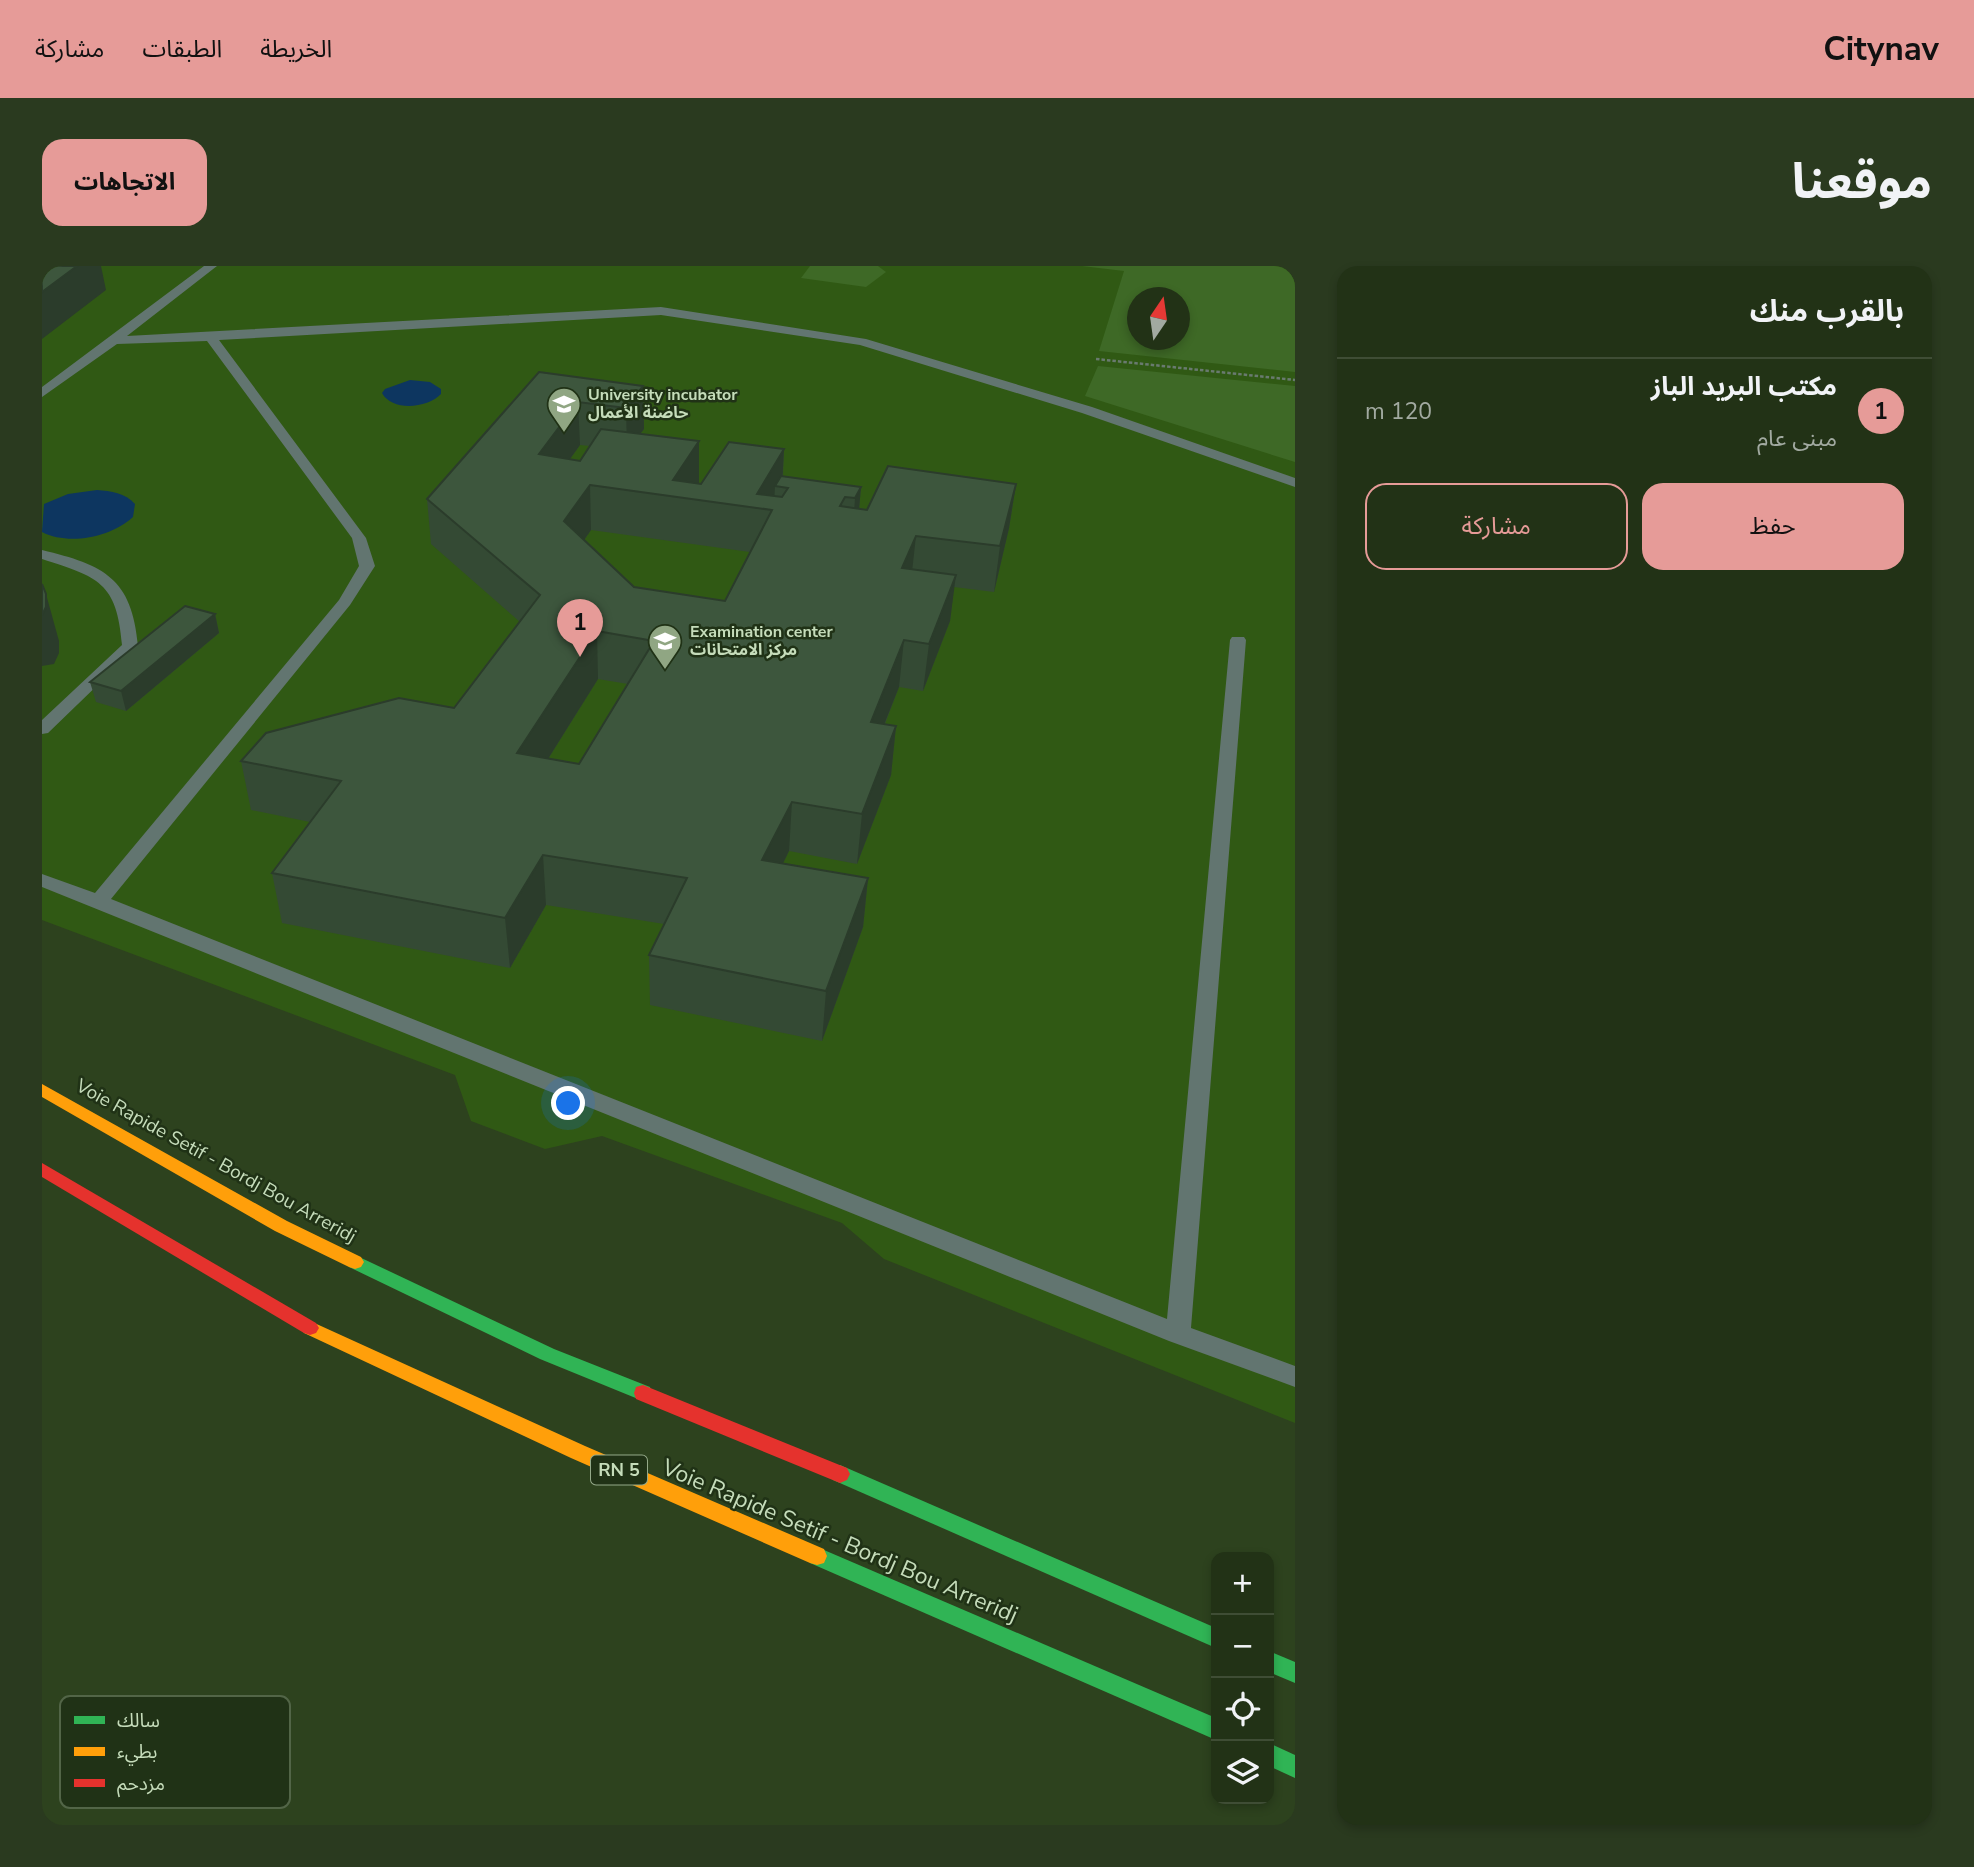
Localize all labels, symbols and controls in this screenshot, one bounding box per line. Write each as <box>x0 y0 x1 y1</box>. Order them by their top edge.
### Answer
text: Citynav <box>1823 27 1939 72</box>
text: مشاركة <box>35 33 104 65</box>
text: الطبقات <box>142 33 222 65</box>
text: الخريطة <box>260 33 332 65</box>
button: الاتجاهات <box>42 139 207 226</box>
text: موقعنا <box>1792 148 1932 215</box>
north arrow <box>1127 287 1190 350</box>
text: بالقرب منك <box>1750 291 1904 332</box>
text: مكتب البريد الباز <box>1651 369 1837 404</box>
place label: University incubator حاضنة الأعمال <box>588 384 738 424</box>
school or university icon: University incubator حاضنة الأعمال <box>545 385 583 434</box>
text: 120 m <box>1365 396 1432 427</box>
text: 1 <box>1874 396 1888 427</box>
text: مبنى عام <box>1757 423 1837 454</box>
button: مشاركة <box>1365 483 1628 570</box>
button: حفظ <box>1642 483 1904 570</box>
pin: 1 <box>557 599 603 657</box>
place label: Examination center مركز الامتحانات <box>690 621 833 661</box>
school or university icon: Examination center مركز الامتحانات <box>646 622 684 671</box>
street label: Voie Rapide Setif - Bordj Bou Arreridj <box>70 1072 361 1249</box>
your location <box>551 1086 585 1120</box>
street label: Voie Rapide Setif - Bordj Bou Arreridj <box>656 1451 1023 1630</box>
road number: RN 5 <box>591 1456 647 1484</box>
map controls <box>1211 1552 1274 1804</box>
button: + <box>1211 1552 1274 1615</box>
button: − <box>1211 1615 1274 1678</box>
button: locate <box>1211 1678 1274 1741</box>
legend <box>60 1696 290 1808</box>
text: سالك <box>117 1708 160 1734</box>
text: بطيء <box>117 1739 157 1766</box>
button: layers <box>1211 1741 1274 1804</box>
text: مزدحم <box>117 1771 165 1798</box>

